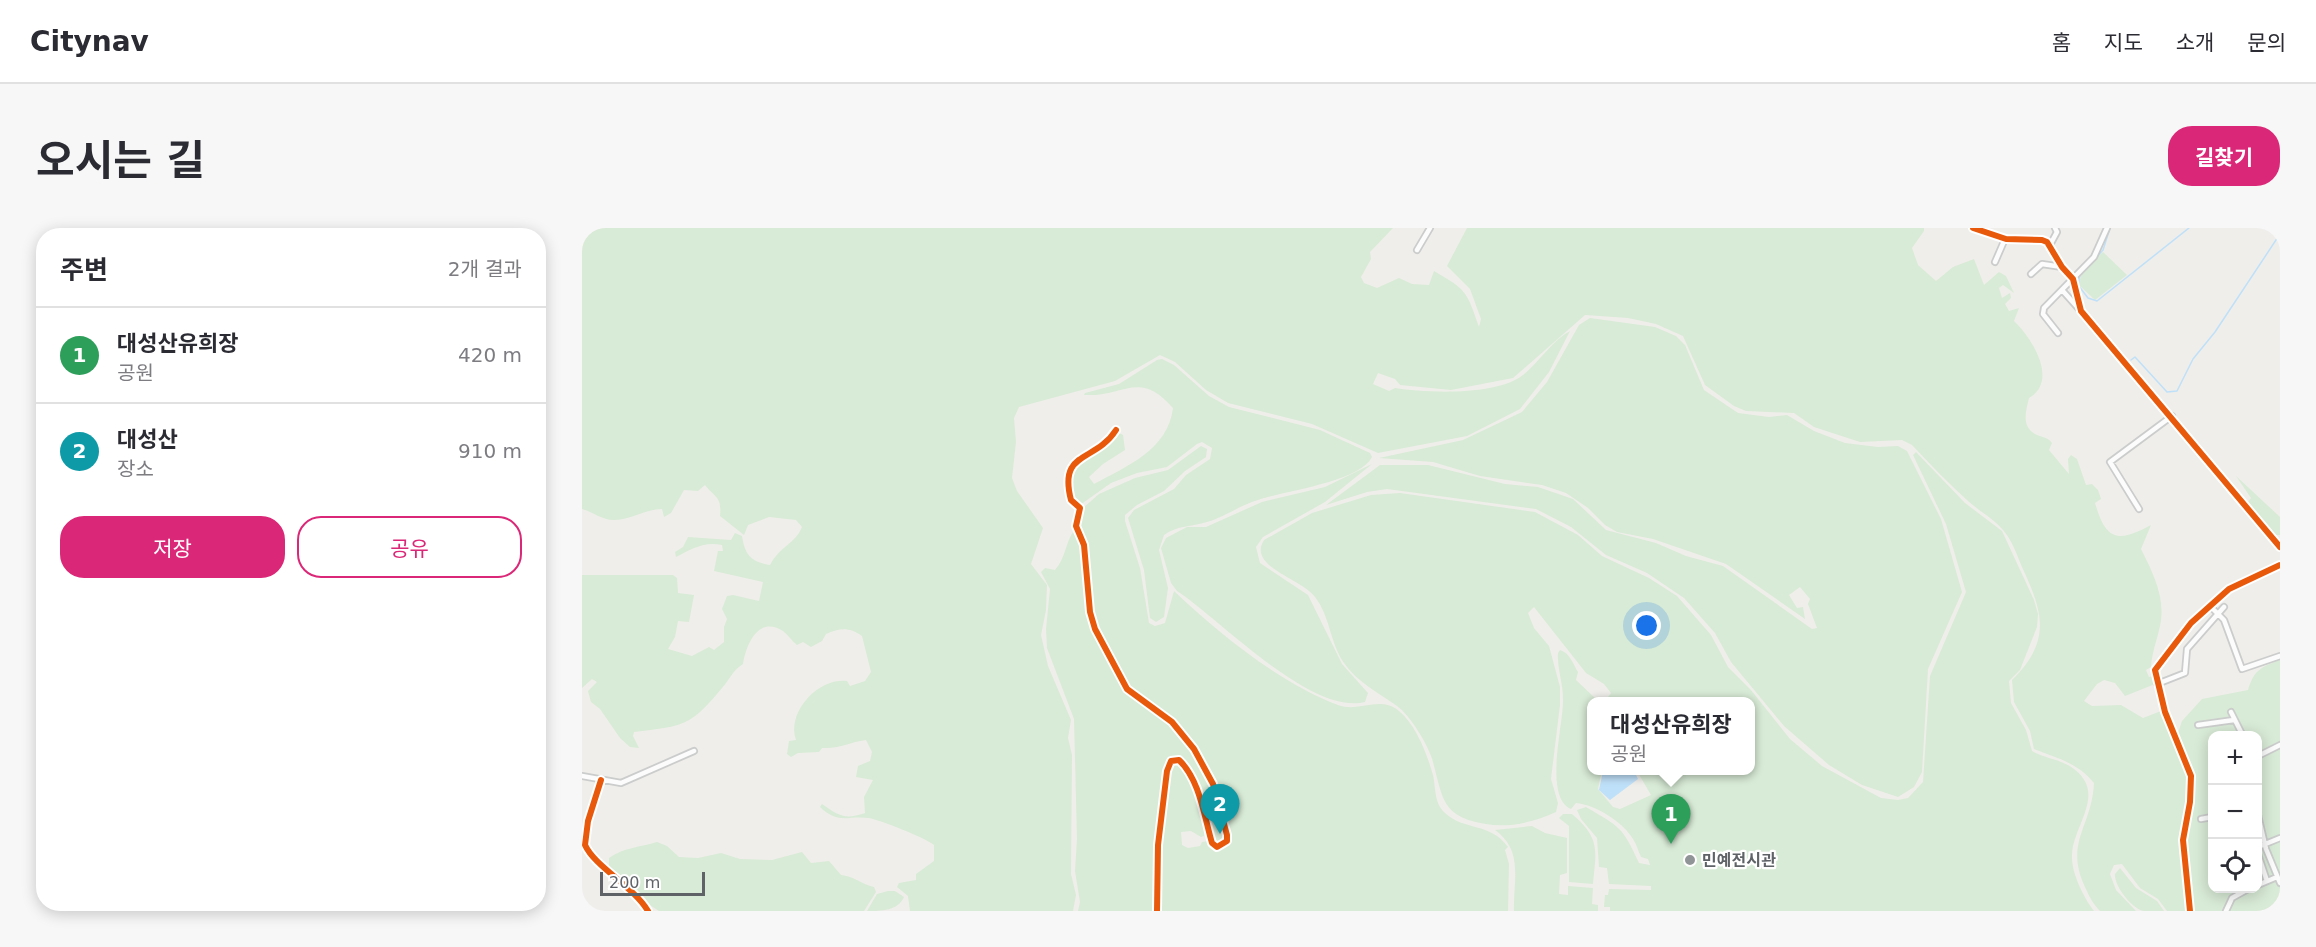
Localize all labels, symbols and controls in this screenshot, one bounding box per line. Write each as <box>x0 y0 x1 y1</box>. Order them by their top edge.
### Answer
text: Citynav <box>30 25 149 58</box>
text: 홈 <box>2052 31 2071 55</box>
text: 지도 <box>2104 31 2143 55</box>
text: 소개 <box>2176 31 2214 55</box>
text: 문의 <box>2247 31 2286 55</box>
button: 길찾기 <box>2168 126 2280 186</box>
text: 오시는 길 <box>36 136 205 185</box>
text: 주변 <box>60 255 108 285</box>
text: 2개 결과 <box>448 257 522 281</box>
text: 대성산유희장 <box>117 331 238 356</box>
text: 1 <box>73 343 86 367</box>
text: 420 m <box>458 343 522 367</box>
text: 공원 <box>117 361 154 385</box>
text: 대성산 <box>117 427 178 452</box>
text: 2 <box>73 439 86 463</box>
text: 910 m <box>458 439 522 463</box>
text: 장소 <box>117 457 154 481</box>
button: 저장 <box>60 516 285 578</box>
button: 공유 <box>297 516 522 578</box>
your location <box>1632 611 1661 640</box>
popup <box>1587 697 1755 775</box>
text: 대성산유희장 <box>1610 712 1732 737</box>
map controls <box>2208 731 2262 893</box>
button: + <box>2208 731 2262 785</box>
text: 공원 <box>1610 742 1647 766</box>
pin: 2 <box>1200 784 1240 834</box>
button: − <box>2208 785 2262 839</box>
pin: 1 <box>1652 794 1690 844</box>
button: locate <box>2208 839 2262 893</box>
place label: 민예전시관 <box>1702 851 1776 870</box>
marker: 민예전시관 <box>1683 853 1697 867</box>
scale bar <box>600 869 705 896</box>
text: 200 m <box>609 873 660 892</box>

